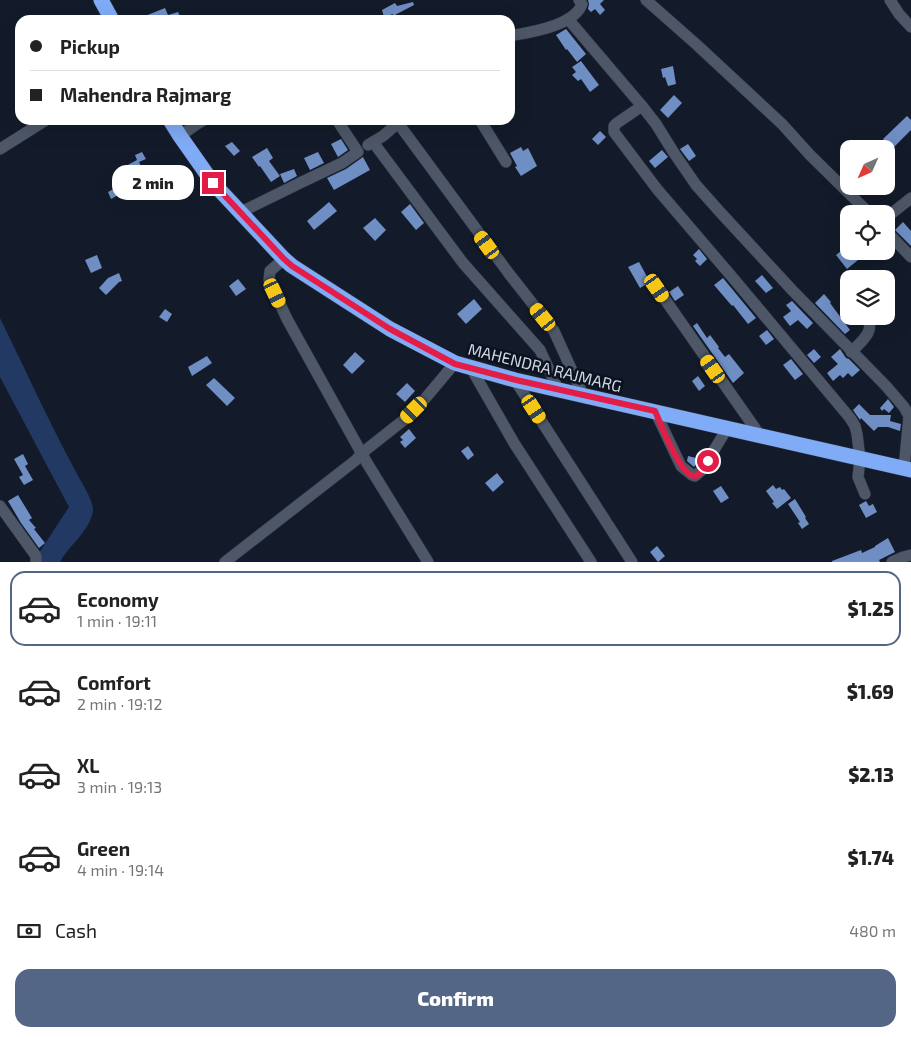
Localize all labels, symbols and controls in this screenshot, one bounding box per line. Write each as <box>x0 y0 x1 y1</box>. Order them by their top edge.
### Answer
text: Pickup <box>60 35 120 58</box>
text: Mahendra Rajmarg <box>60 83 231 106</box>
north arrow <box>840 140 895 195</box>
map controls <box>840 140 895 325</box>
callout: 2 min <box>113 166 196 200</box>
route end <box>202 172 224 194</box>
text: 2 min <box>132 173 174 192</box>
button: locate <box>840 205 895 260</box>
car <box>472 228 501 262</box>
button: layers <box>840 270 895 325</box>
car <box>642 271 671 305</box>
car <box>261 276 288 310</box>
car <box>527 301 558 333</box>
street label: MAHENDRA RAJMARG <box>466 339 624 395</box>
car <box>698 352 727 386</box>
car <box>519 392 548 426</box>
car <box>398 394 429 426</box>
route start <box>697 450 719 472</box>
icon: car <box>17 586 62 631</box>
text: Economy <box>77 588 159 611</box>
text: $1.25 <box>848 597 894 620</box>
text: 1 min · 19:11 <box>77 611 157 630</box>
icon: car <box>17 669 62 714</box>
text: Comfort <box>77 671 151 694</box>
text: $1.69 <box>847 680 894 703</box>
text: 2 min · 19:12 <box>77 694 162 713</box>
icon: car <box>17 752 62 797</box>
text: XL <box>77 754 99 777</box>
text: $2.13 <box>848 763 894 786</box>
text: 3 min · 19:13 <box>77 777 162 796</box>
icon: car <box>17 835 62 880</box>
text: Green <box>77 837 130 860</box>
text: $1.74 <box>848 846 894 869</box>
text: 4 min · 19:14 <box>77 860 164 879</box>
icon: cash <box>15 917 43 945</box>
text: Cash <box>55 919 97 942</box>
text: 480 m <box>849 921 896 940</box>
button: Confirm <box>15 969 896 1027</box>

